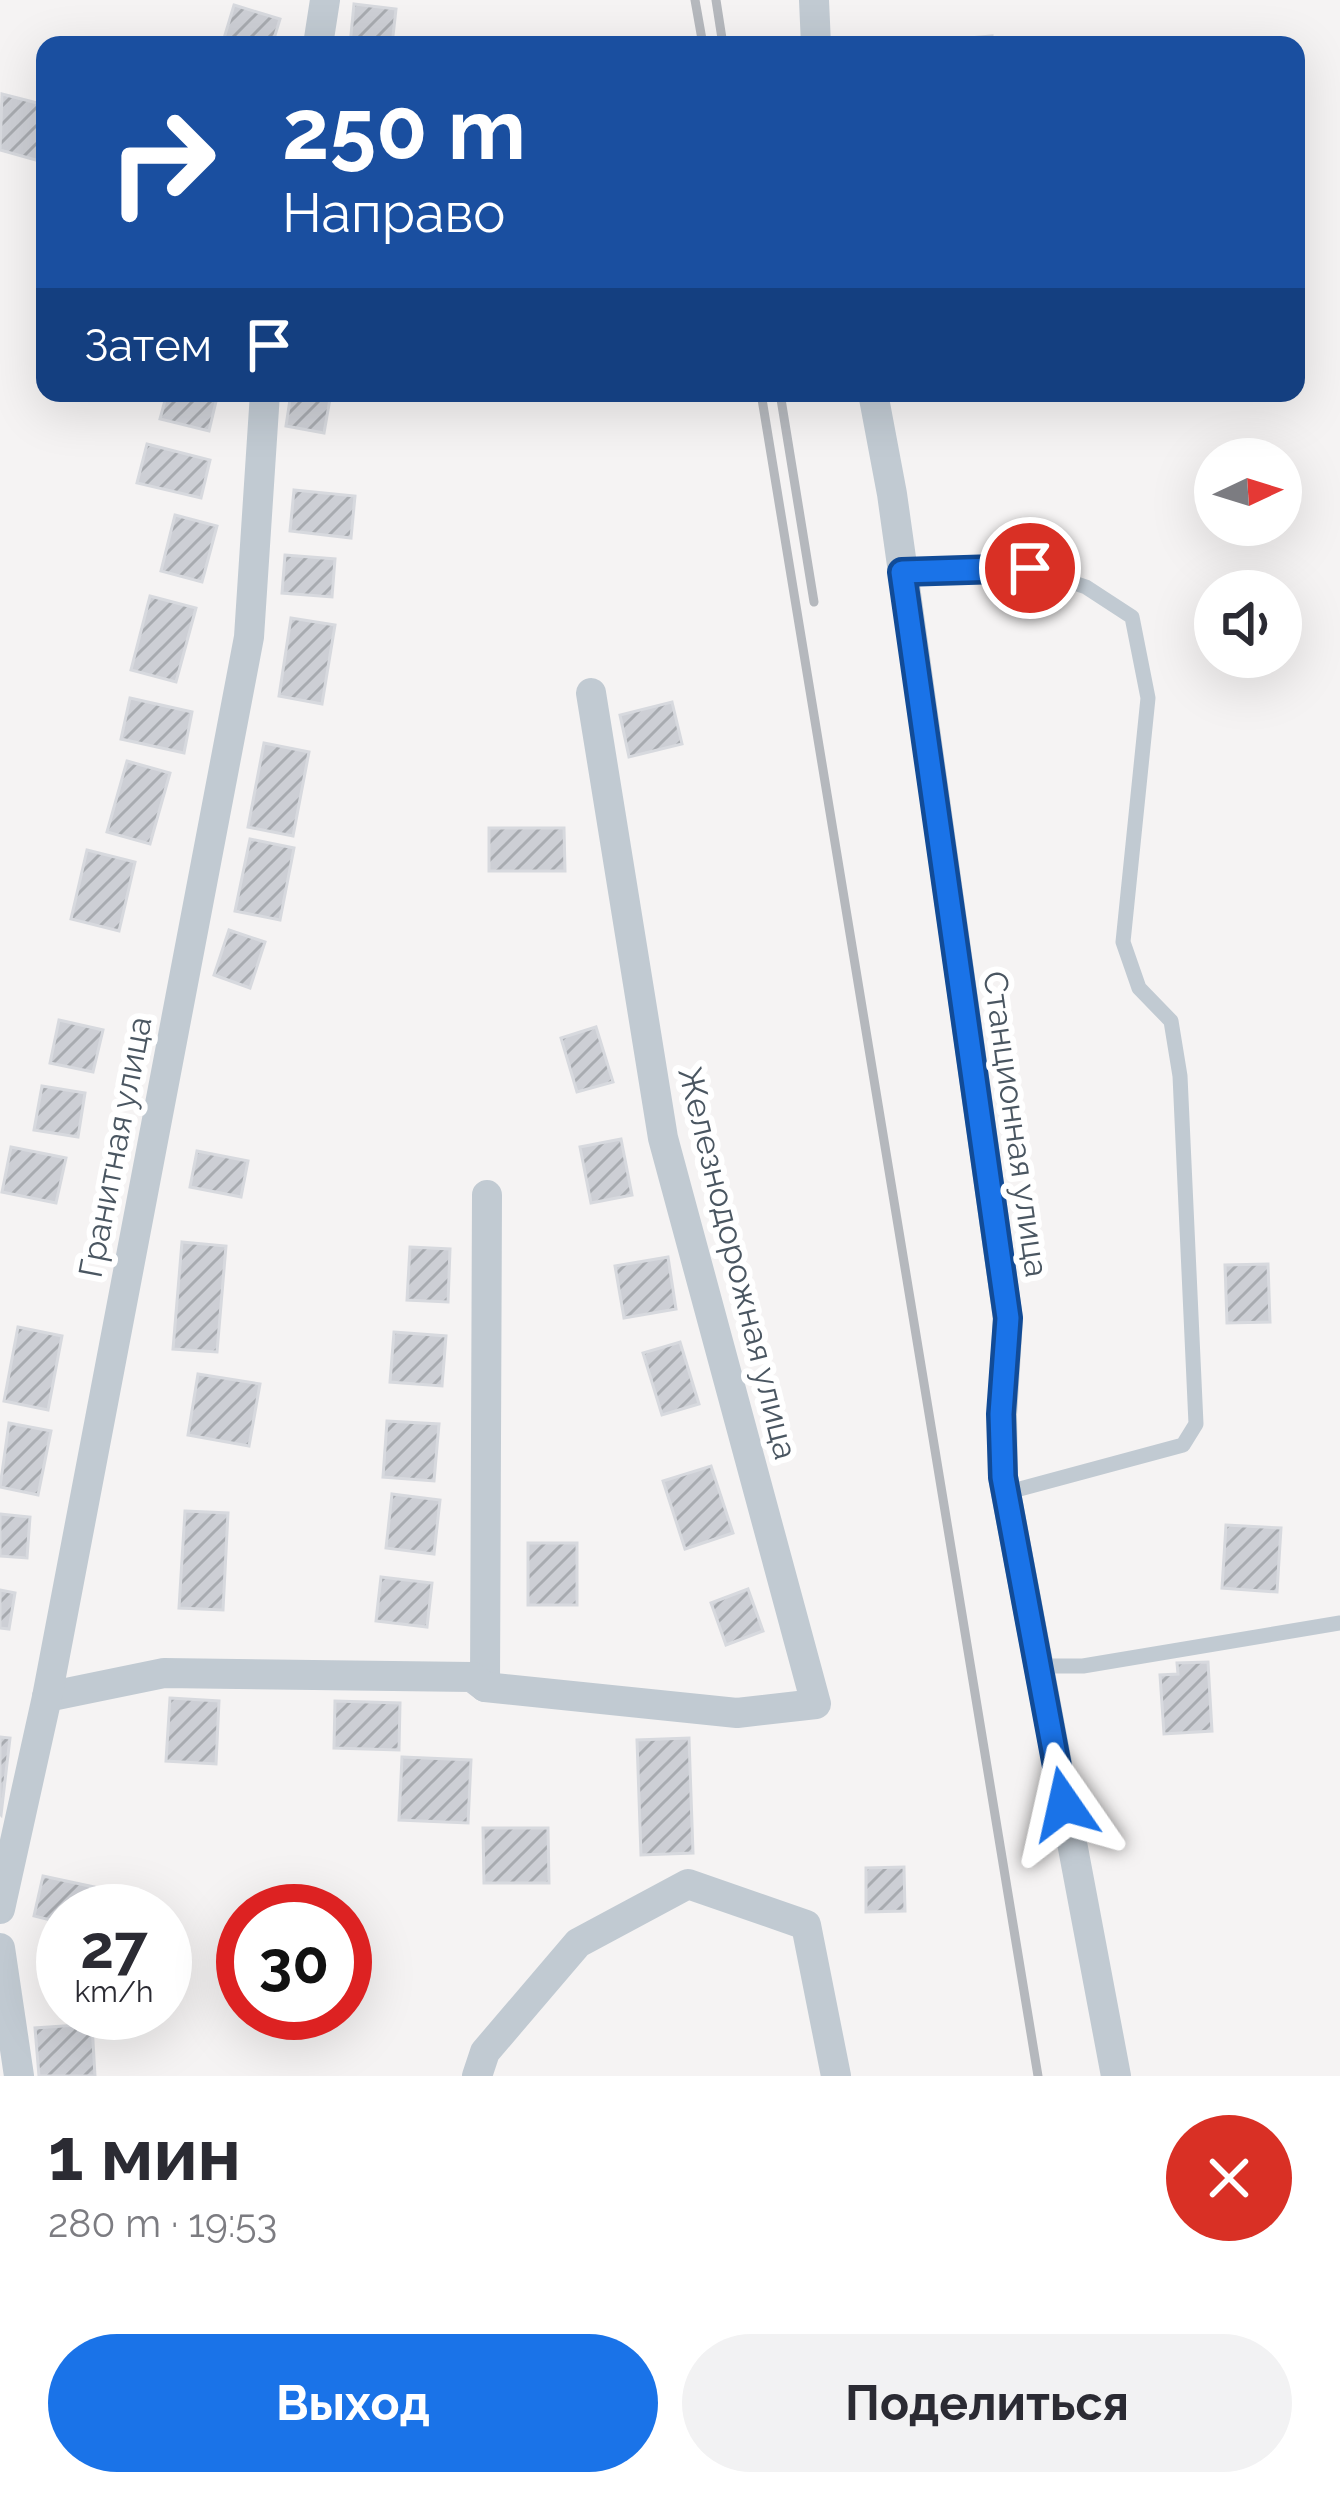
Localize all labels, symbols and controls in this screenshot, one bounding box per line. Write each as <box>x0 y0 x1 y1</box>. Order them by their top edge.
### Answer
text: 250 m <box>282 80 526 179</box>
icon: right <box>84 84 240 240</box>
text: Направо <box>282 181 505 245</box>
icon: arrive <box>236 312 302 378</box>
text: Затем <box>84 319 212 372</box>
north arrow <box>1194 438 1302 546</box>
map controls <box>1194 438 1302 678</box>
pin <box>979 517 1081 619</box>
icon: arrive <box>997 535 1063 601</box>
button: sound <box>1194 570 1302 678</box>
street label: Станционная улица <box>975 969 1057 1279</box>
street label: Гранитная улица <box>71 1013 159 1281</box>
street label: Железнодорожная улица <box>670 1063 806 1463</box>
position arrow <box>1001 1741 1127 1867</box>
speed limit sign: 30 <box>216 1884 372 2040</box>
text: 27 <box>80 1912 148 1982</box>
text: km/h <box>74 1974 154 2009</box>
text: 1 мин <box>48 2112 241 2197</box>
button: close <box>1166 2115 1292 2241</box>
text: 280 m · 19:53 <box>48 2200 277 2246</box>
button: Выход <box>48 2334 658 2472</box>
button: Поделиться <box>682 2334 1292 2472</box>

